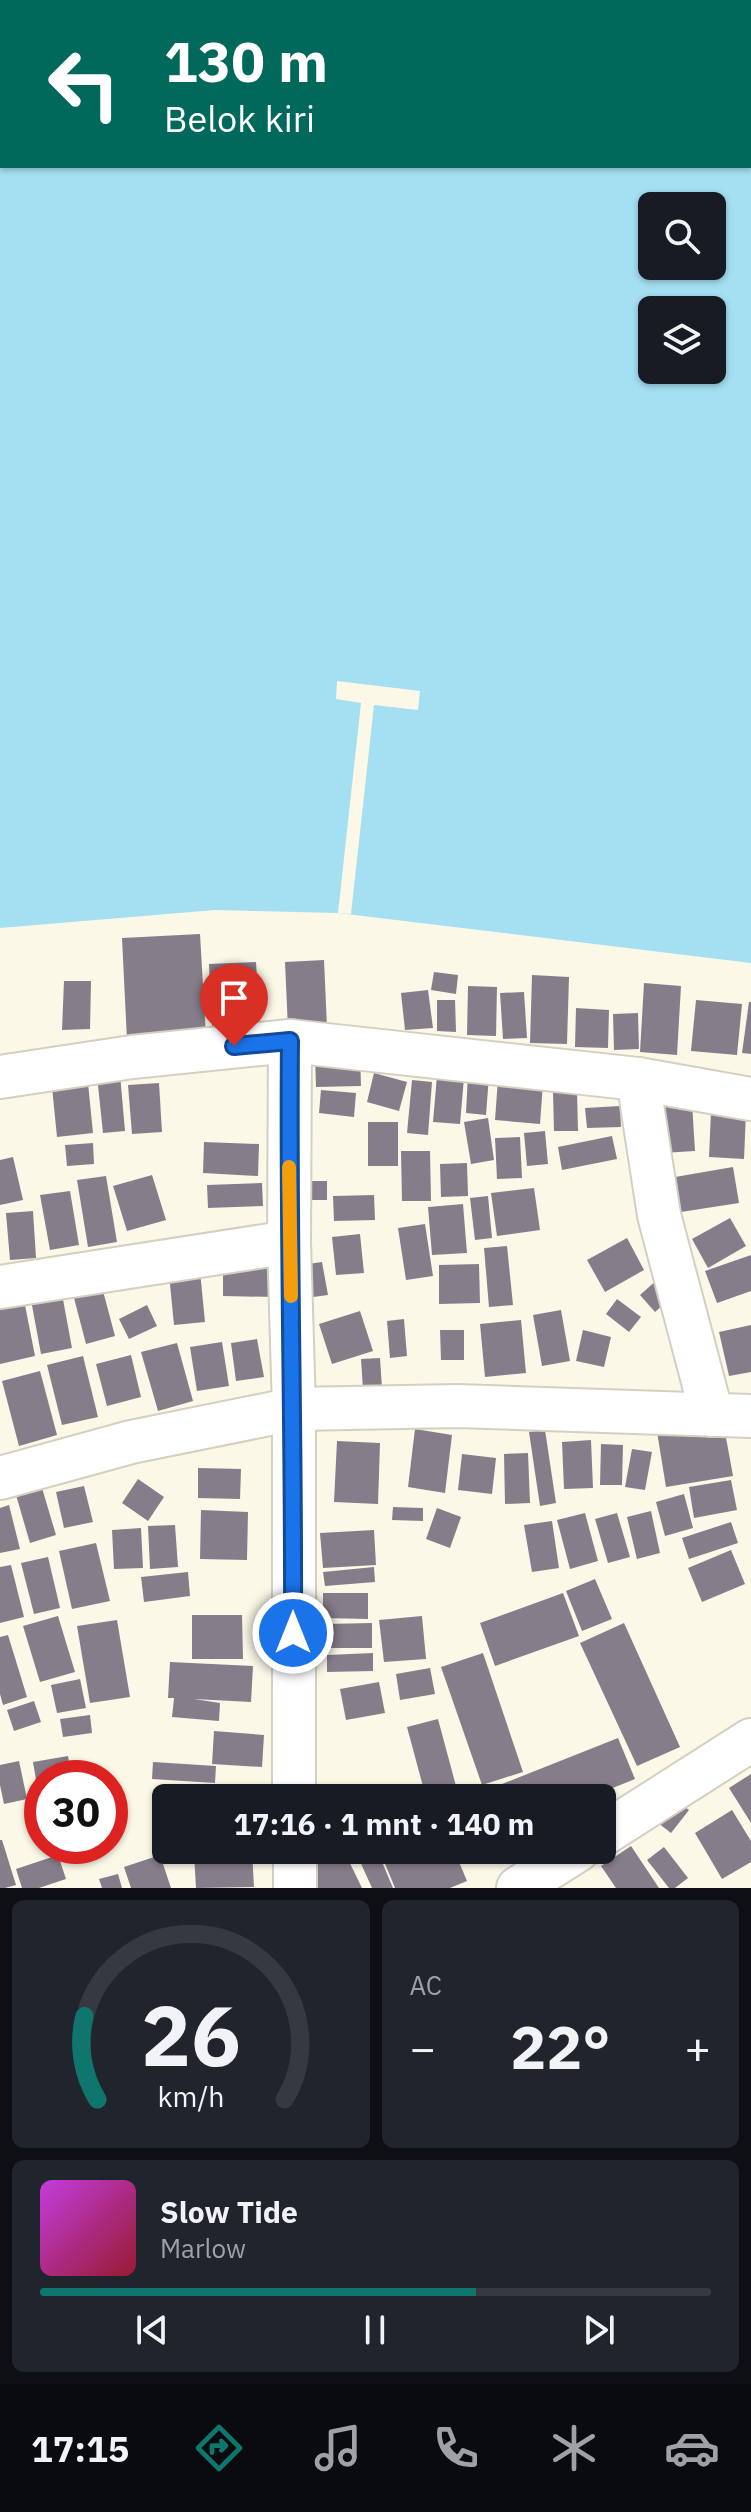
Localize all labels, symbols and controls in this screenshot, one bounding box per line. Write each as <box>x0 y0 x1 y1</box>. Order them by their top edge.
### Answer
text: 130 m <box>164 25 328 97</box>
icon: left <box>32 32 136 136</box>
text: Belok kiri <box>164 95 315 142</box>
map controls <box>638 192 726 384</box>
button: search <box>638 192 726 280</box>
button: layers <box>638 296 726 384</box>
pin <box>200 964 268 1046</box>
icon: arrive <box>212 976 256 1020</box>
position arrow <box>251 1591 335 1675</box>
speed limit sign: 30 <box>24 1760 128 1864</box>
text: 17:16 · 1 mnt · 140 m <box>234 1804 534 1843</box>
text: AC <box>410 1968 442 2002</box>
text: 26 <box>141 1981 241 2089</box>
text: 22° <box>510 2007 610 2086</box>
text: − <box>410 2019 436 2076</box>
text: + <box>685 2019 711 2076</box>
text: km/h <box>157 2078 224 2115</box>
text: Slow Tide <box>160 2192 298 2231</box>
text: Marlow <box>160 2231 246 2265</box>
icon: previous <box>130 2308 174 2352</box>
icon: pause <box>353 2308 397 2352</box>
icon: next <box>577 2308 621 2352</box>
icon: directions <box>191 2420 247 2476</box>
icon: music <box>310 2420 366 2476</box>
icon: phone <box>428 2420 484 2476</box>
icon: climate <box>546 2420 602 2476</box>
icon: car <box>664 2420 720 2476</box>
text: 17:15 <box>31 2425 129 2472</box>

